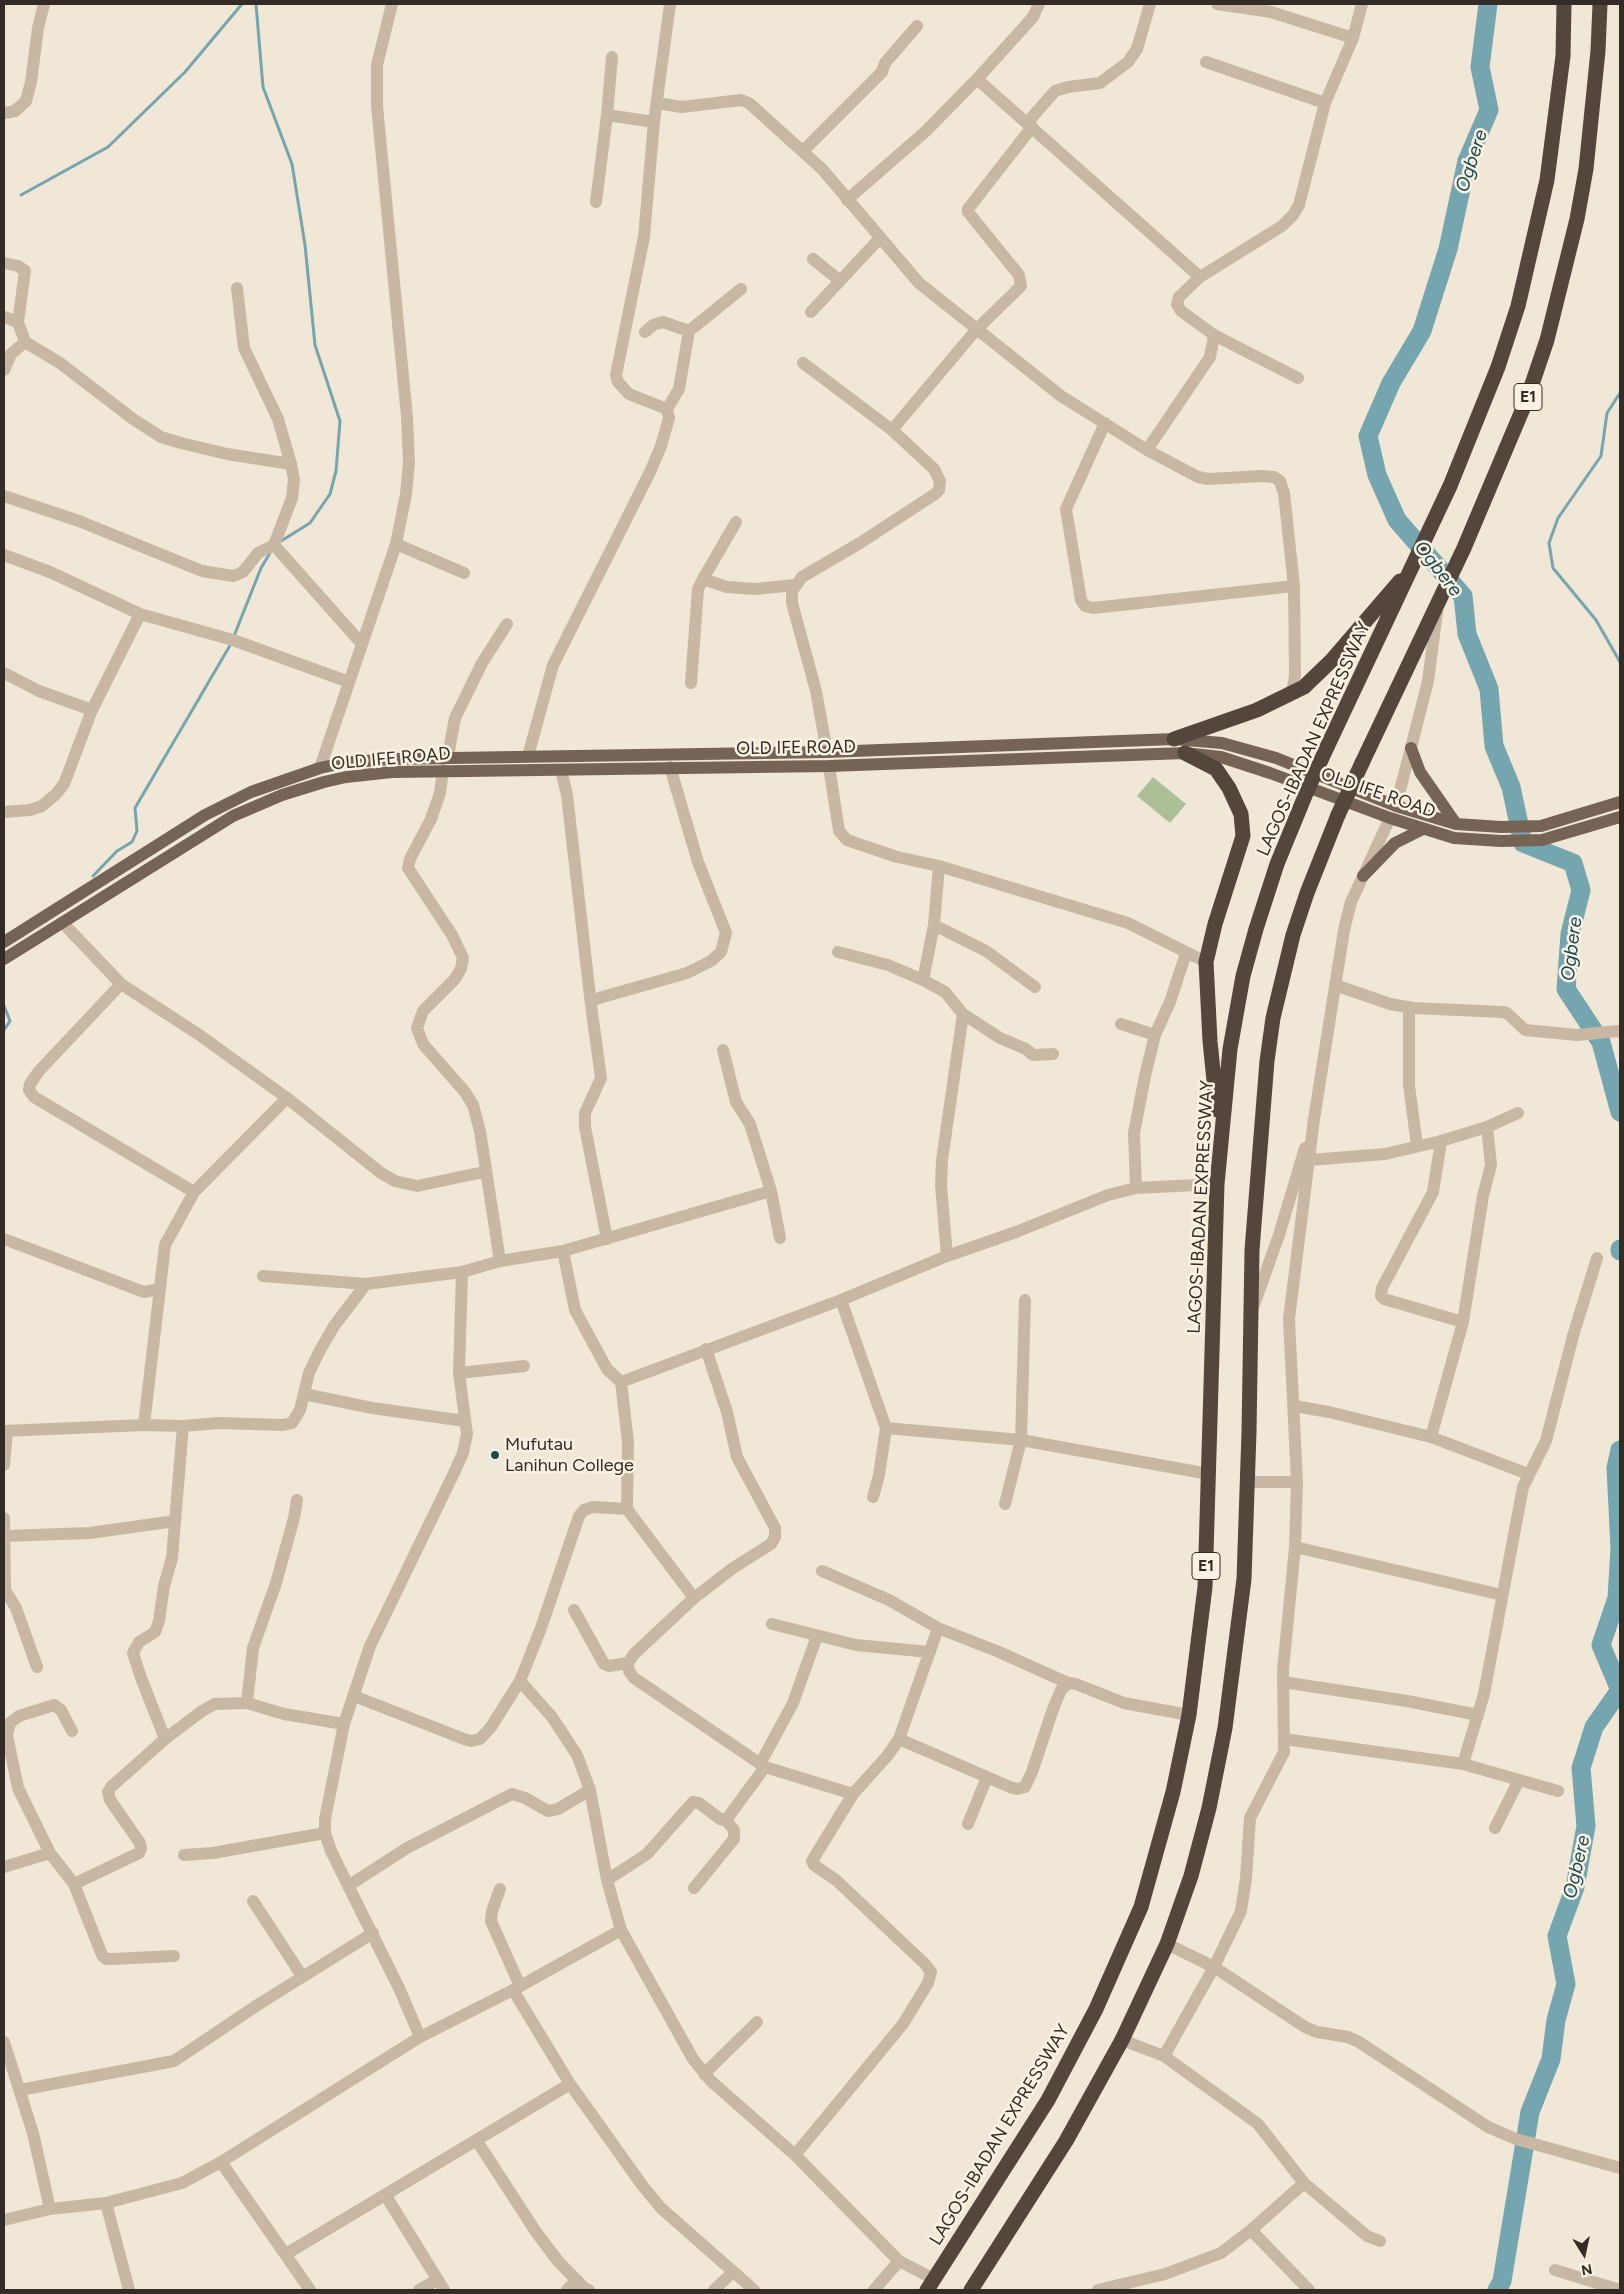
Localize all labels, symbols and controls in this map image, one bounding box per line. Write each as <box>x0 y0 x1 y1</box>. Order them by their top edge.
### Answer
water label: Ogbere <box>1451 127 1493 195</box>
road number: E1 <box>1514 384 1542 411</box>
water label: Ogbere <box>1409 537 1467 601</box>
street label: LAGOS-IBADAN EXPRESSWAY <box>1252 619 1376 859</box>
street label: OLD IFE ROAD <box>736 736 856 760</box>
street label: OLD IFE ROAD <box>330 743 452 775</box>
street label: OLD IFE ROAD <box>1318 763 1438 823</box>
water label: Ogbere <box>1557 916 1587 982</box>
street label: LAGOS-IBADAN EXPRESSWAY <box>1184 1080 1218 1334</box>
place label: Mufutau Lanihun College <box>505 1434 634 1476</box>
marker: Mufutau Lanihun College <box>489 1449 501 1461</box>
road number: E1 <box>1192 1552 1220 1580</box>
water label: Ogbere <box>1559 1833 1595 1901</box>
street label: LAGOS-IBADAN EXPRESSWAY <box>925 2021 1075 2249</box>
north arrow <box>1559 2229 1609 2279</box>
text: N <box>1580 2260 1594 2279</box>

